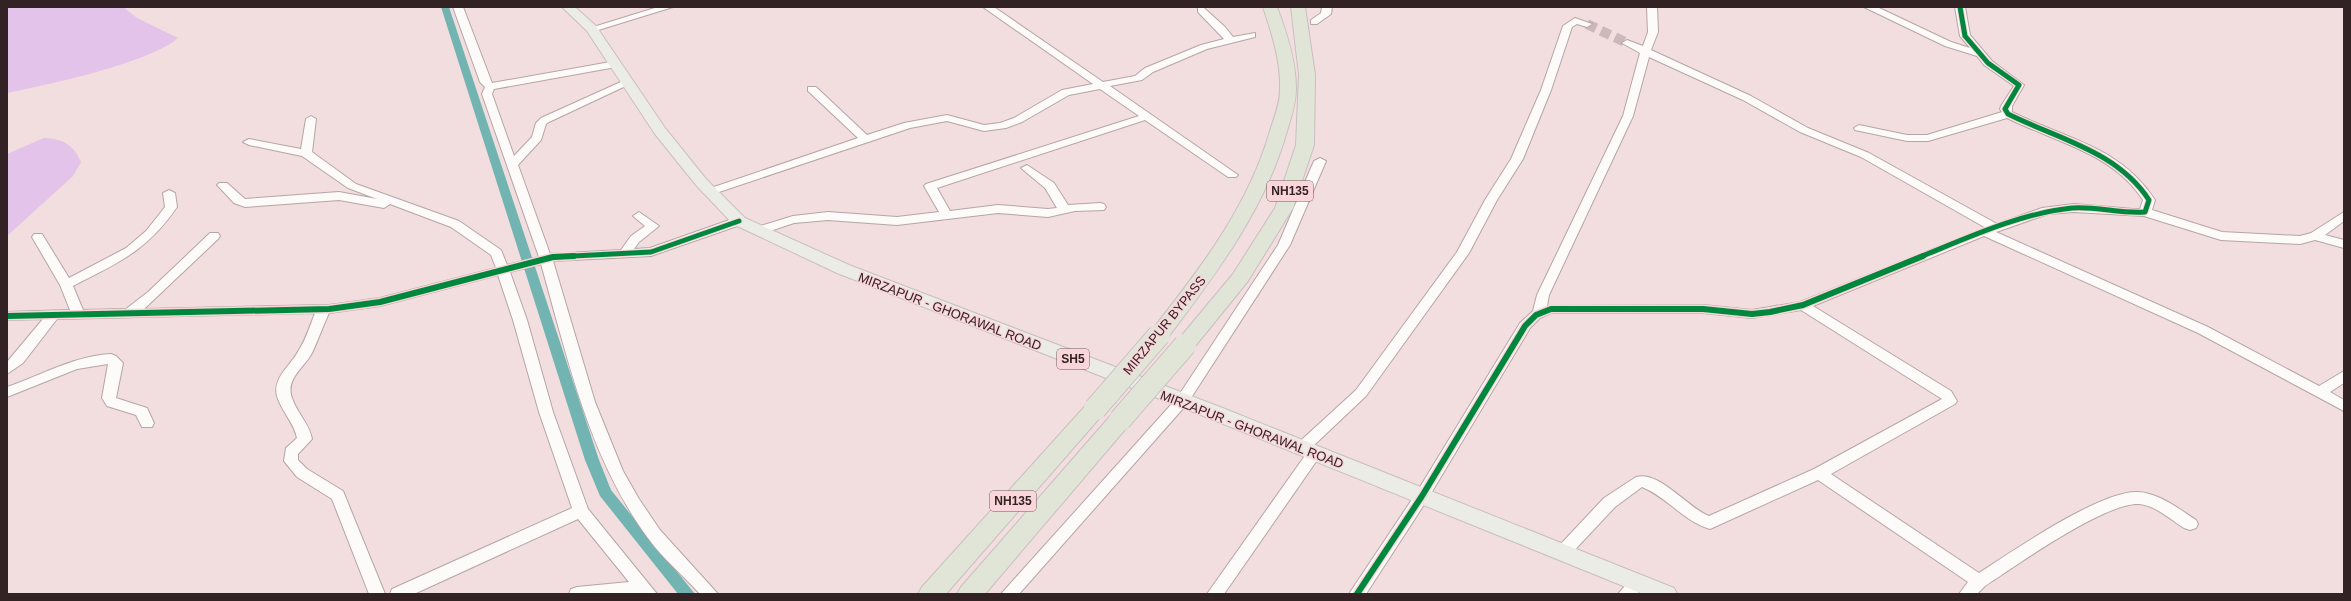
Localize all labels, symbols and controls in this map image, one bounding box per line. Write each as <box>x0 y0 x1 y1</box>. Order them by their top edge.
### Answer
road number: NH135 <box>1267 181 1313 201</box>
street label: MIRZAPUR - GHORAWAL ROAD <box>856 270 1044 353</box>
street label: MIRZAPUR BYPASS <box>1120 273 1209 378</box>
road number: SH5 <box>1057 349 1089 369</box>
street label: MIRZAPUR - GHORAWAL ROAD <box>1158 388 1346 471</box>
road number: NH135 <box>990 491 1036 511</box>

